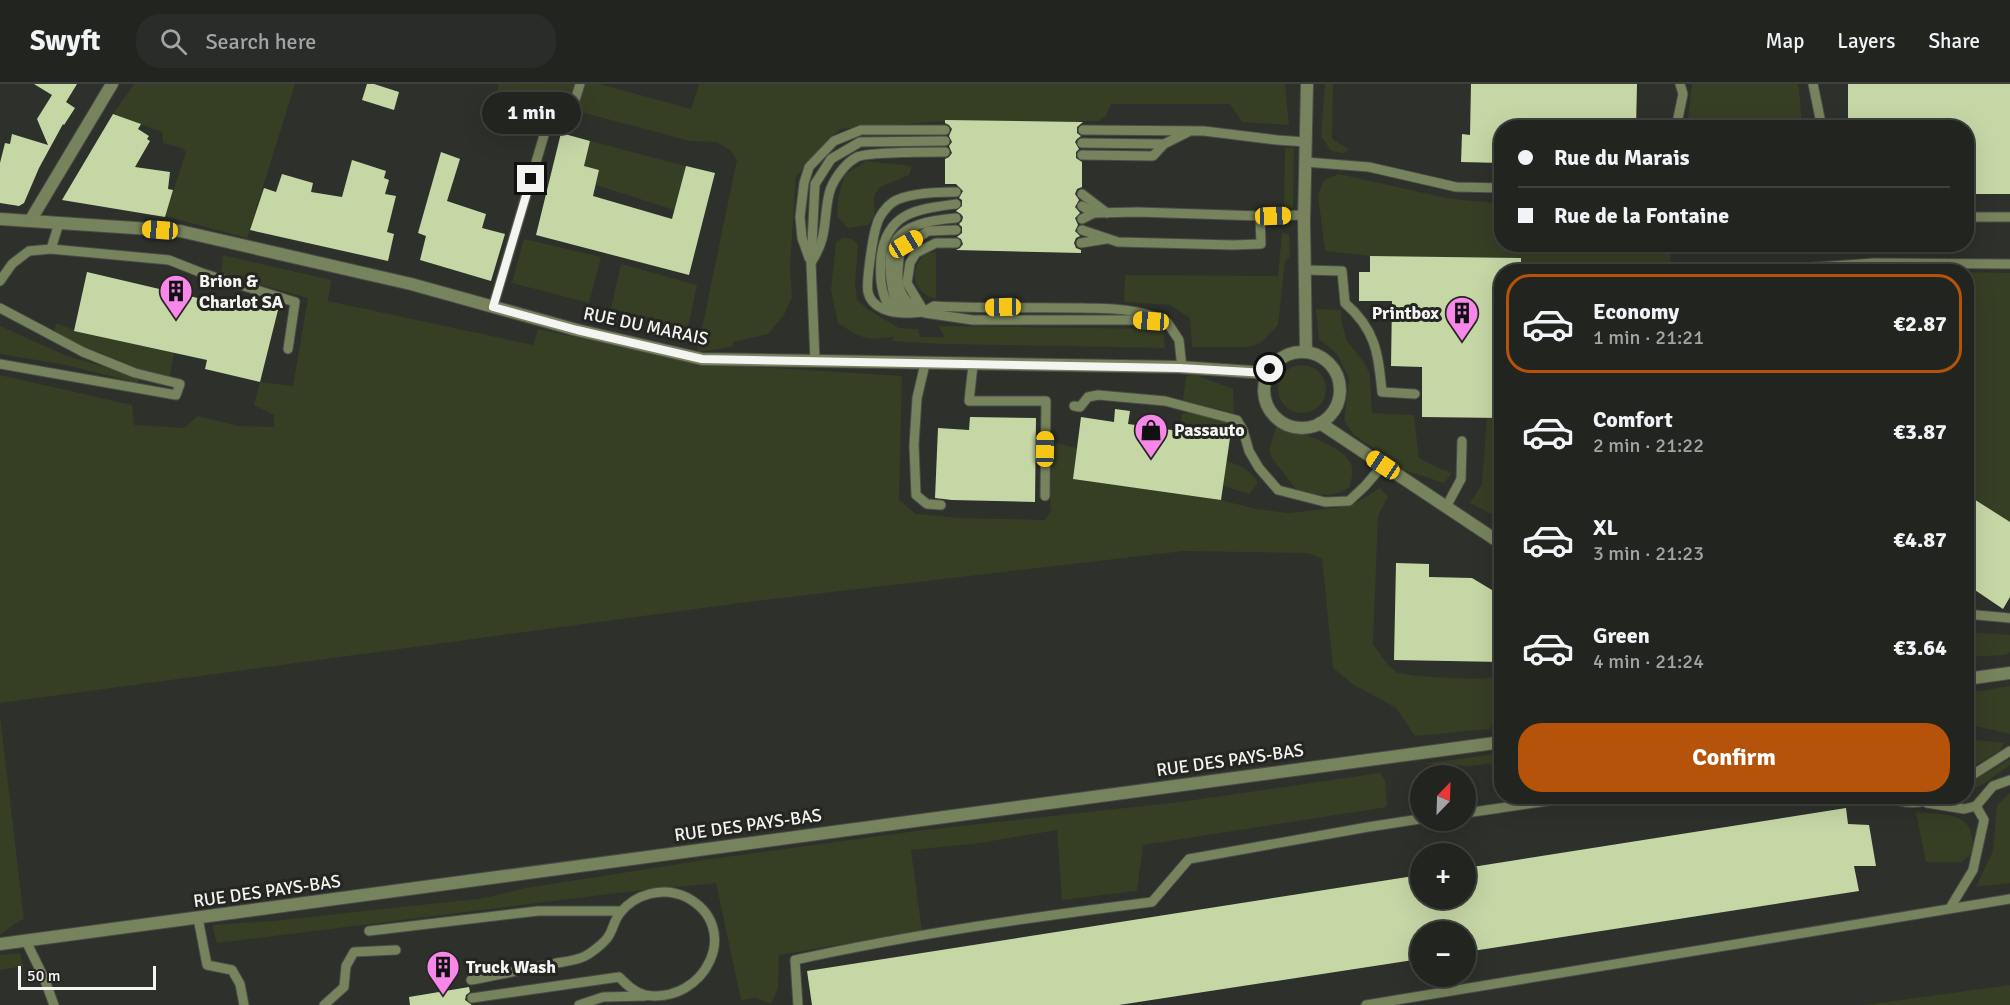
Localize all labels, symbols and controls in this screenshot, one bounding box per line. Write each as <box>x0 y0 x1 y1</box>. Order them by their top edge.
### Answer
search box <box>136 14 556 68</box>
text: Swyft <box>30 24 100 58</box>
icon: search <box>157 25 190 58</box>
text: Search here <box>205 28 316 55</box>
text: Map <box>1766 28 1804 54</box>
text: Layers <box>1837 28 1895 54</box>
text: Share <box>1928 28 1980 54</box>
callout: 1 min <box>482 92 580 134</box>
text: 1 min <box>507 100 556 125</box>
text: Rue du Marais <box>1554 144 1690 171</box>
route end <box>517 165 544 192</box>
text: Rue de la Fontaine <box>1554 202 1729 229</box>
car <box>1255 206 1291 226</box>
car <box>141 220 179 240</box>
car <box>886 227 926 261</box>
place label: Brion & Charlot SA <box>199 270 284 313</box>
building icon: Brion & Charlot SA <box>158 273 194 320</box>
building icon: Printbox <box>1444 295 1480 342</box>
icon: car <box>1521 297 1575 351</box>
car <box>985 298 1021 316</box>
text: Economy <box>1593 298 1679 325</box>
street label: RUE DU MARAIS <box>582 302 710 350</box>
place label: Printbox <box>1372 302 1439 324</box>
text: €2.87 <box>1893 310 1947 337</box>
car <box>1132 311 1170 331</box>
text: 1 min · 21:21 <box>1593 325 1704 350</box>
route start <box>1256 355 1283 382</box>
icon: car <box>1521 405 1575 459</box>
text: Comfort <box>1593 406 1673 433</box>
shop icon: Passauto <box>1133 412 1169 459</box>
text: €3.87 <box>1893 418 1947 445</box>
place label: Passauto <box>1174 419 1245 441</box>
car <box>1036 431 1054 467</box>
text: 2 min · 21:22 <box>1593 433 1704 458</box>
car <box>1363 447 1403 483</box>
icon: car <box>1521 513 1575 567</box>
text: XL <box>1593 514 1618 541</box>
text: €4.87 <box>1893 526 1947 553</box>
text: 3 min · 21:23 <box>1593 541 1704 566</box>
icon: car <box>1521 621 1575 675</box>
text: Green <box>1593 622 1650 649</box>
text: €3.64 <box>1893 634 1947 661</box>
text: 4 min · 21:24 <box>1593 649 1704 674</box>
button: Confirm <box>1518 723 1950 792</box>
street label: RUE DES PAYS-BAS <box>1155 739 1305 781</box>
north arrow <box>1410 765 1476 831</box>
map controls <box>1410 765 1476 987</box>
street label: RUE DES PAYS-BAS <box>673 804 823 846</box>
button: + <box>1410 843 1476 909</box>
street label: RUE DES PAYS-BAS <box>192 870 342 912</box>
button: − <box>1410 921 1476 987</box>
building icon: Truck Wash <box>425 949 461 996</box>
place label: Truck Wash <box>466 956 556 978</box>
scale bar <box>18 963 156 990</box>
text: 50 m <box>27 966 61 986</box>

